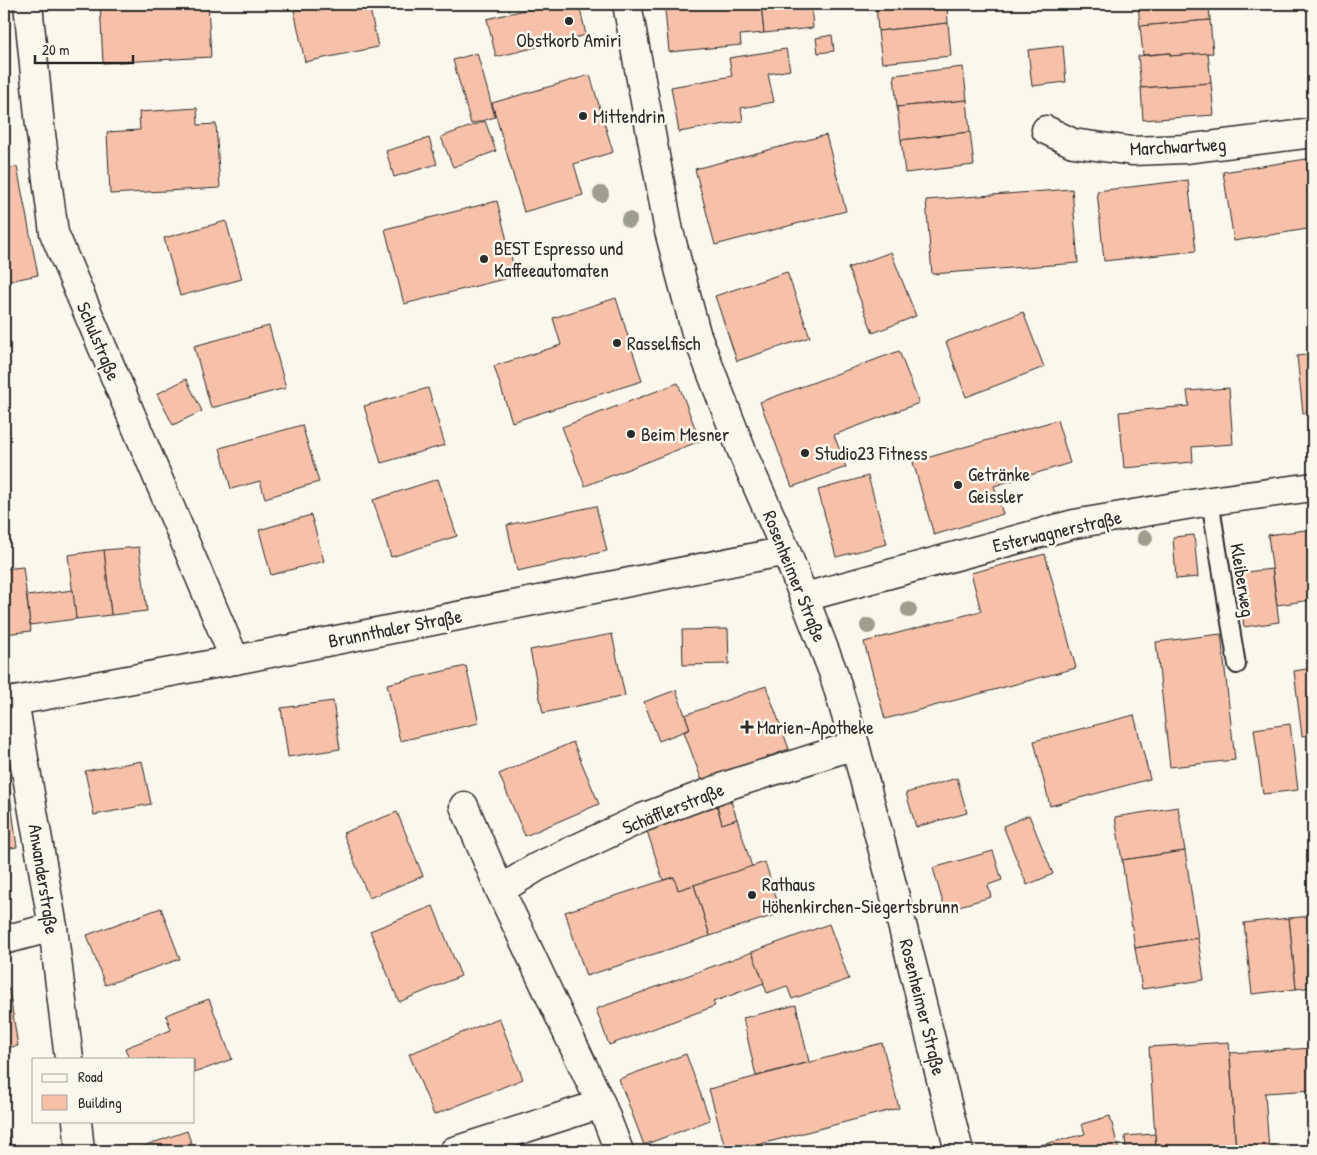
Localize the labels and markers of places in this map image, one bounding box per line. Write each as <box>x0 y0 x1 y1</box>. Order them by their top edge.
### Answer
marker: Obstkorb Amiri <box>563 15 575 27</box>
place label: Obstkorb Amiri <box>516 27 622 53</box>
place label: Mittendrin <box>593 103 665 129</box>
marker: Mittendrin <box>577 110 589 122</box>
place label: BEST Espresso und Kaffeeautomaten <box>494 235 624 283</box>
marker: BEST Espresso und Kaffeeautomaten <box>478 253 490 265</box>
place label: Rasselfisch <box>627 330 701 356</box>
marker: Rasselfisch <box>611 337 623 349</box>
place label: Beim Mesner <box>641 421 730 447</box>
marker: Beim Mesner <box>625 428 637 440</box>
place label: Studio23 Fitness <box>815 440 928 466</box>
marker: Studio23 Fitness <box>799 447 811 459</box>
place label: Getränke Geissler <box>968 461 1030 509</box>
marker: Getränke Geissler <box>952 479 964 491</box>
place label: Marien-Apotheke <box>757 714 874 740</box>
marker: Marien-Apotheke <box>741 721 753 733</box>
place label: Rathaus Höhenkirchen-Siegertsbrunn <box>762 871 959 919</box>
marker: Rathaus Höhenkirchen-Siegertsbrunn <box>746 889 758 901</box>

